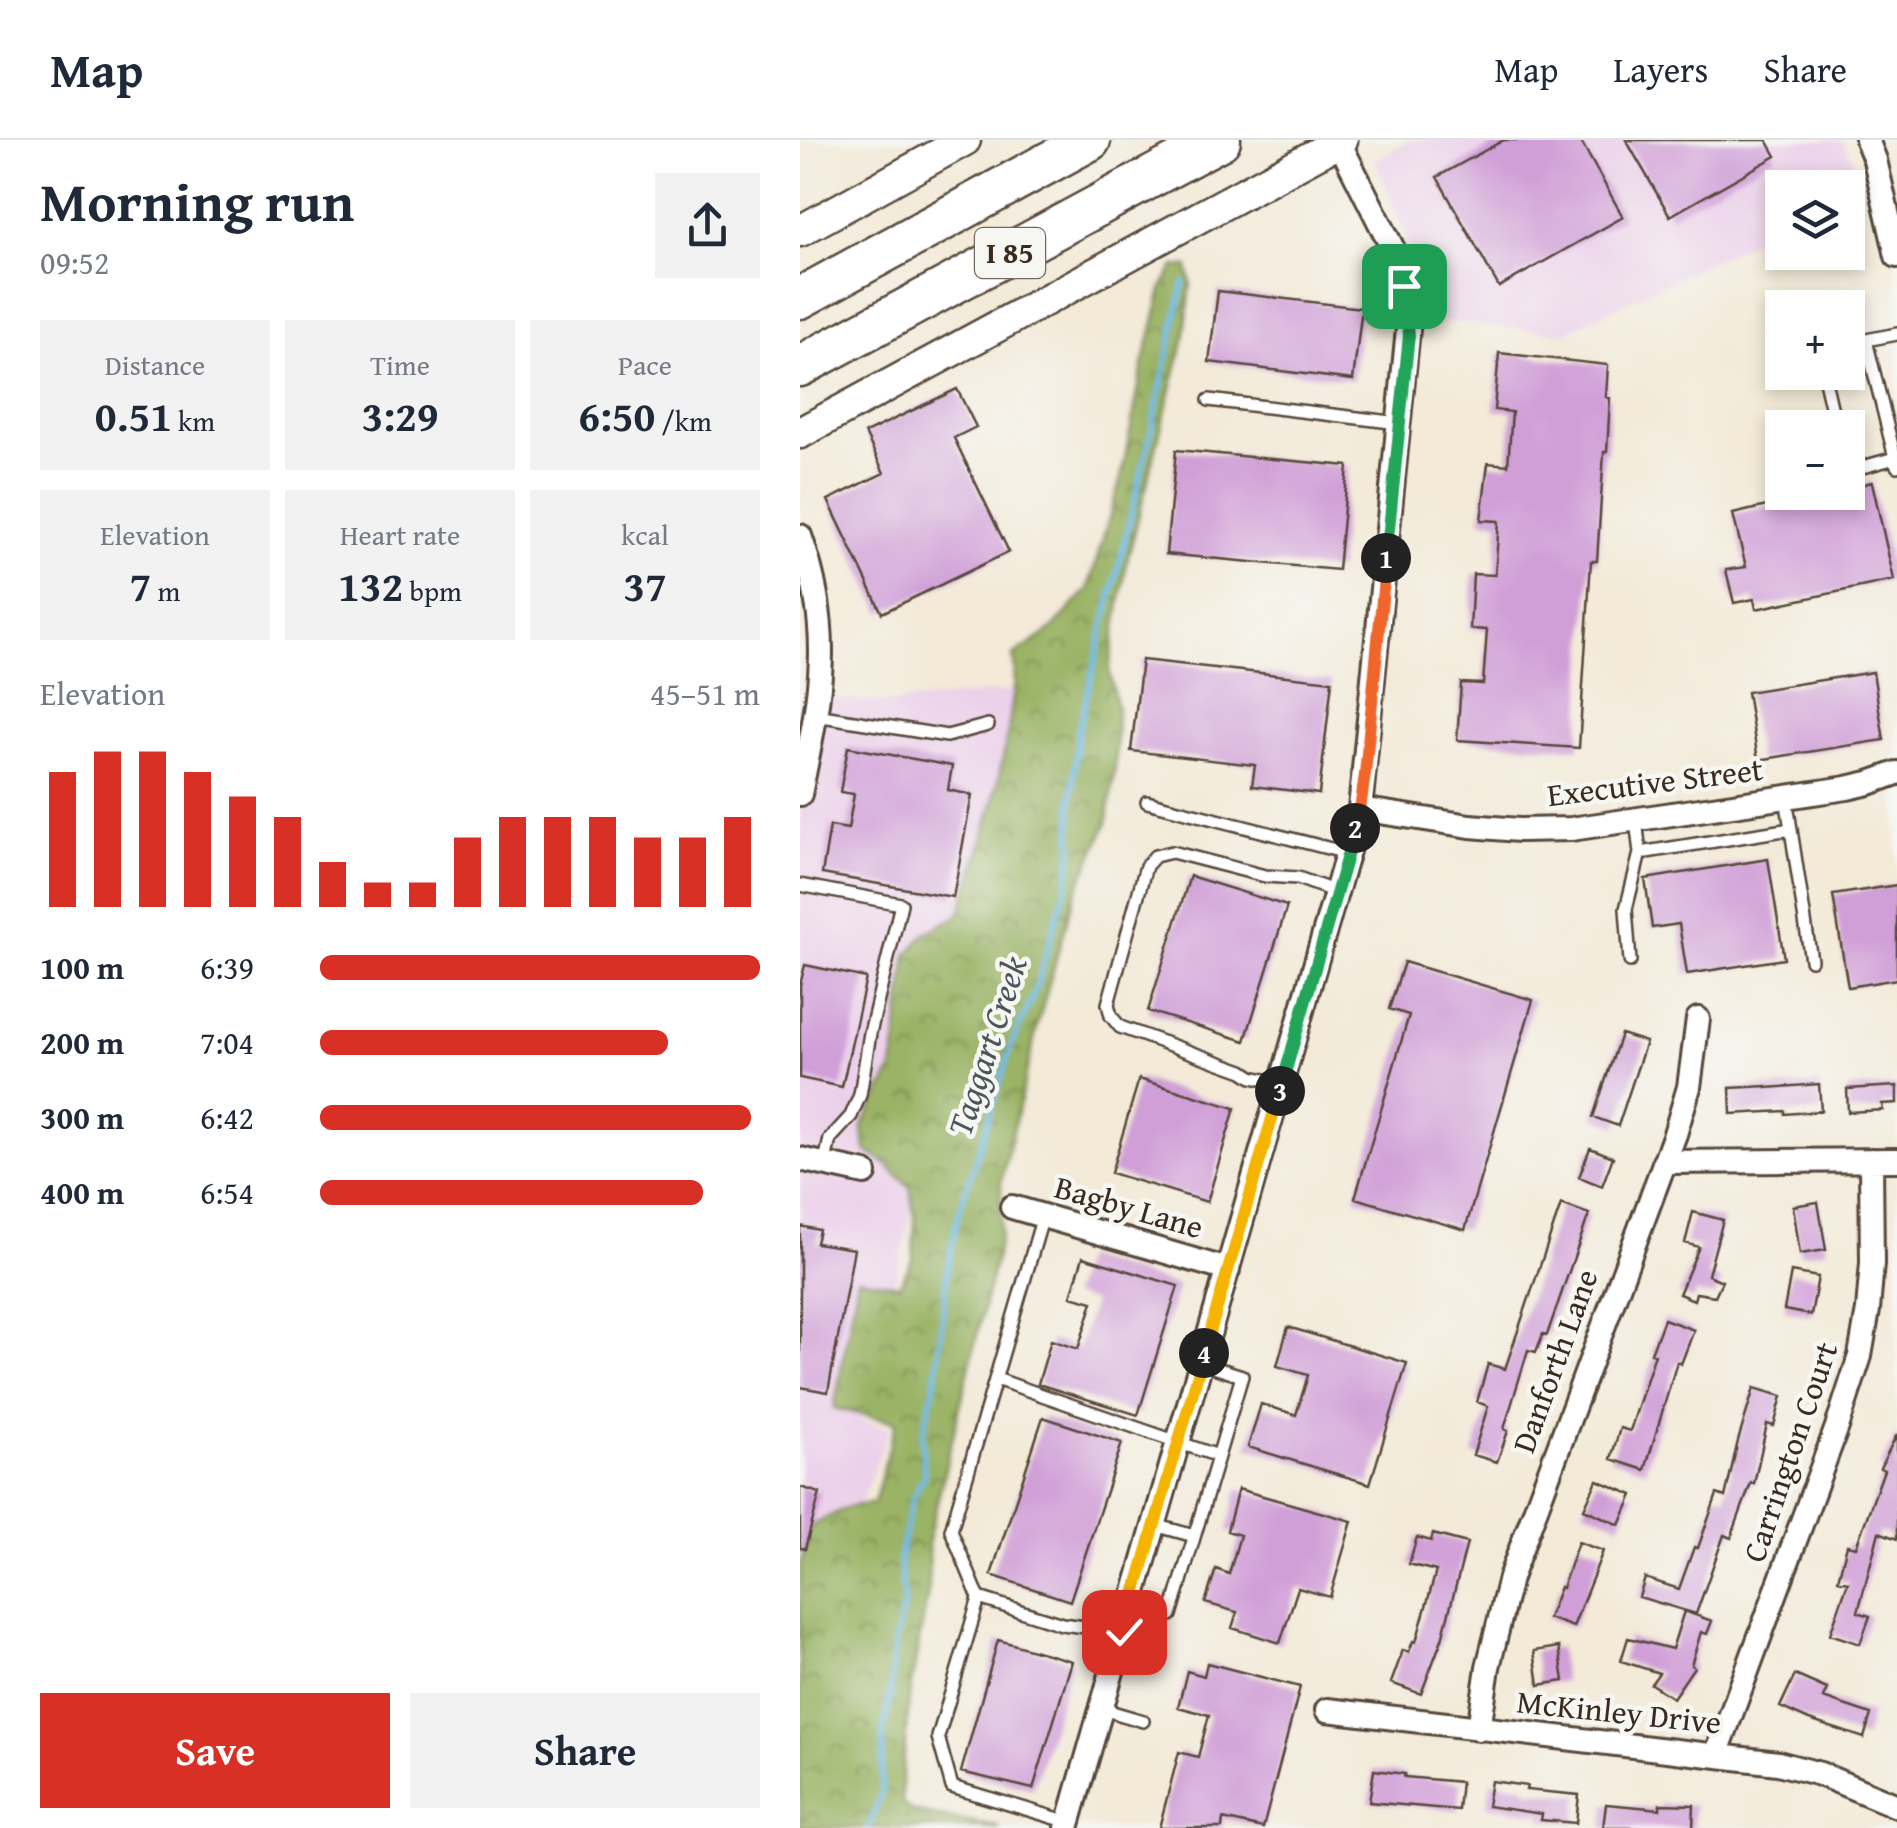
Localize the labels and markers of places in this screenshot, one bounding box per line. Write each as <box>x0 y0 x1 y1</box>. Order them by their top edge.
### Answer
pin <box>1362 244 1447 329</box>
pin: 1 <box>1361 533 1411 583</box>
pin: 2 <box>1330 803 1380 853</box>
pin: 3 <box>1255 1066 1305 1116</box>
pin: 4 <box>1179 1328 1229 1378</box>
pin <box>1082 1590 1167 1675</box>

